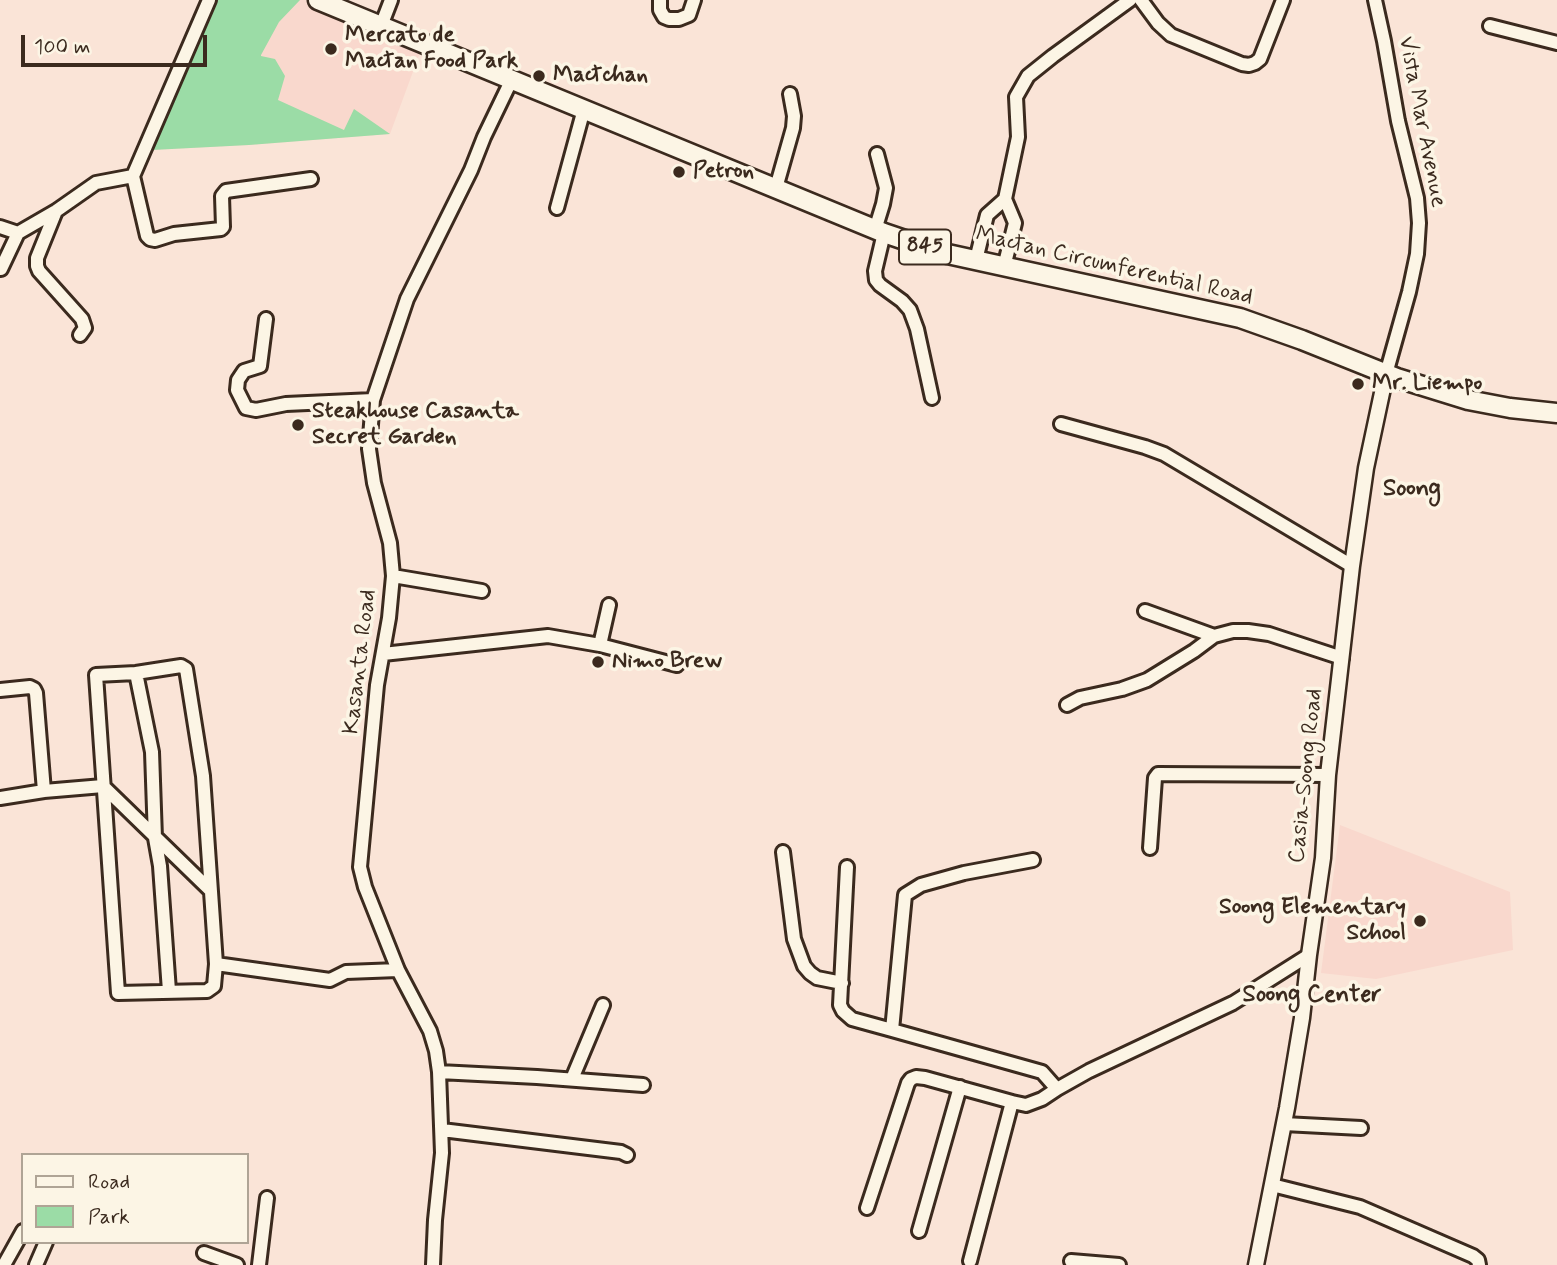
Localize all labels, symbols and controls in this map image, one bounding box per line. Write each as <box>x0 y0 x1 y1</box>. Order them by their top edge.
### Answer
scale bar <box>24 21 210 65</box>
place label: Mercato de Mactan Food Park <box>345 22 518 76</box>
text: 100 m <box>34 33 90 61</box>
street label: Vista Mar Avenue <box>1391 34 1451 210</box>
marker: Mercato de Mactan Food Park <box>323 41 339 57</box>
place label: Mactchan <box>553 62 648 90</box>
marker: Mactchan <box>531 68 547 84</box>
place label: Petron <box>693 158 754 186</box>
marker: Petron <box>671 164 687 180</box>
street label: Mactan Circumferential Road <box>973 222 1255 312</box>
road number: 845 <box>899 230 951 264</box>
place label: Mr. Liempo <box>1372 370 1482 398</box>
marker: Mr. Liempo <box>1350 376 1366 392</box>
place label: Steakhouse Casanta Secret Garden <box>312 398 519 452</box>
marker: Steakhouse Casanta Secret Garden <box>290 417 306 433</box>
district label: Soong <box>1383 476 1441 504</box>
street label: Kasanta Road <box>338 588 384 736</box>
place label: Nimo Brew <box>612 648 722 676</box>
marker: Nimo Brew <box>590 654 606 670</box>
street label: Casia-Soong Road <box>1284 687 1330 865</box>
place label: Soong Elementary School <box>1219 894 1406 948</box>
marker: Soong Elementary School <box>1412 913 1428 929</box>
district label: Soong Center <box>1243 982 1381 1010</box>
legend <box>21 1153 248 1244</box>
text: Road <box>88 1168 130 1196</box>
text: Park <box>88 1203 130 1231</box>

